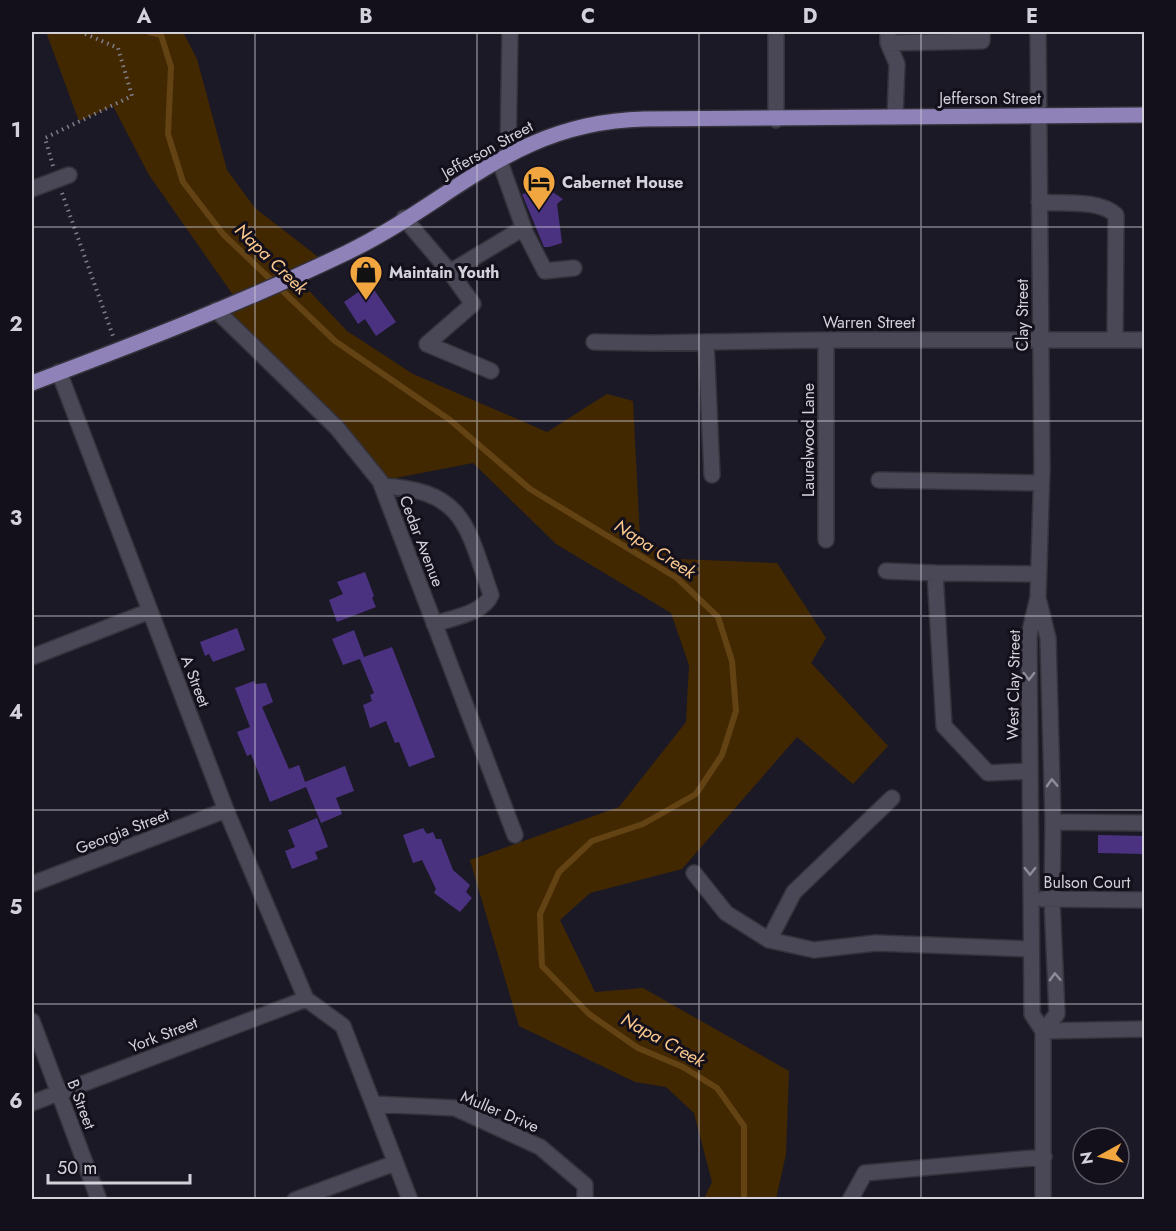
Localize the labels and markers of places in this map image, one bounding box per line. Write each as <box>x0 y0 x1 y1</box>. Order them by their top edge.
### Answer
hotel icon: Cabernet House <box>521 164 557 211</box>
place label: Cabernet House <box>562 171 683 194</box>
shop icon: Maintain Youth <box>348 254 384 301</box>
place label: Maintain Youth <box>389 261 499 284</box>

